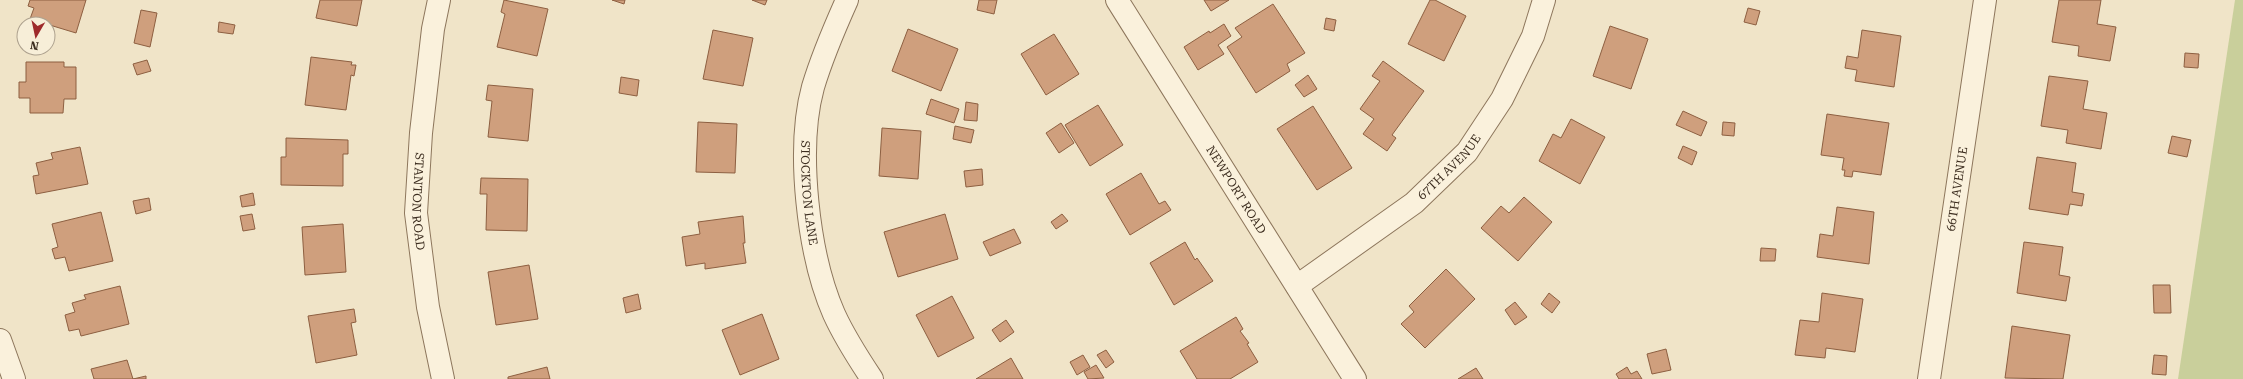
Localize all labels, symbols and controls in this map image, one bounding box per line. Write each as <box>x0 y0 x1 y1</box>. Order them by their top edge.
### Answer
north arrow <box>16 16 56 56</box>
text: N <box>29 38 40 52</box>
street label: 67TH AVENUE <box>1415 132 1484 203</box>
street label: STOCKTON LANE <box>798 140 821 246</box>
street label: NEWPORT ROAD <box>1203 143 1269 236</box>
street label: 66TH AVENUE <box>1944 146 1970 232</box>
street label: STANTON ROAD <box>409 152 428 251</box>

